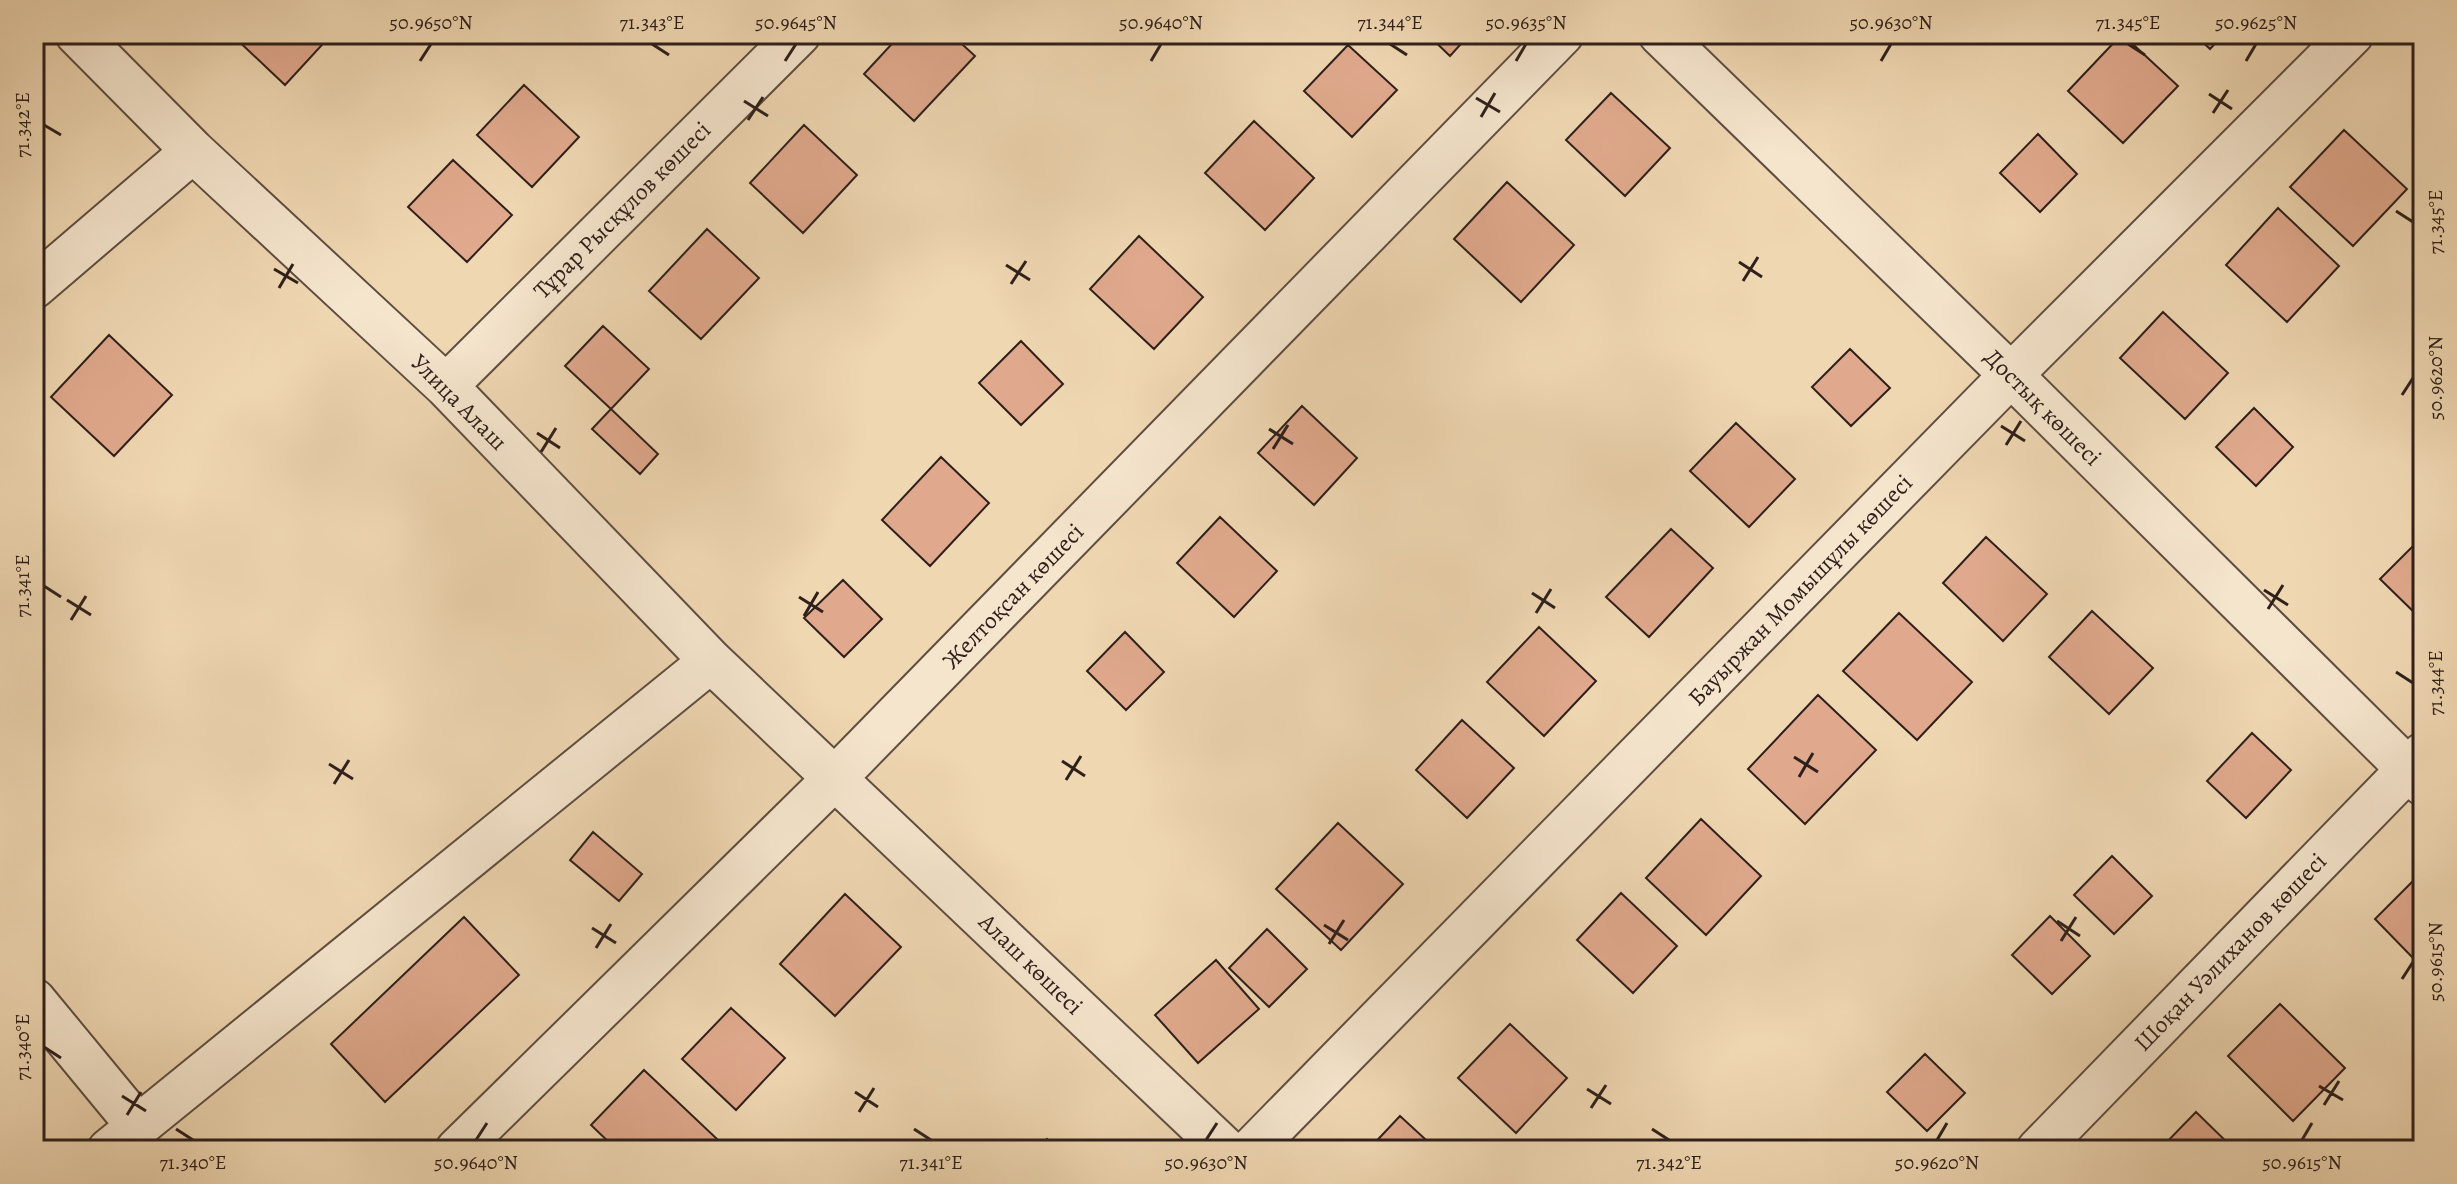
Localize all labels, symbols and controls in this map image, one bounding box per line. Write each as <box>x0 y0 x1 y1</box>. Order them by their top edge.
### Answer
text: 50.9650°N <box>389 9 473 36</box>
text: 71.343°E <box>620 9 684 36</box>
text: 50.9645°N <box>755 9 837 36</box>
text: 50.9640°N <box>1119 9 1203 36</box>
text: 71.344°E <box>1357 9 1423 36</box>
text: 50.9635°N <box>1485 9 1567 36</box>
text: 50.9630°N <box>1849 9 1933 36</box>
text: 71.345°E <box>2095 9 2161 36</box>
text: 50.9625°N <box>2215 9 2297 36</box>
text: 71.342°E <box>9 92 36 158</box>
street label: Тұрар Рысқұлов көшесі <box>526 114 718 306</box>
text: 71.345°E <box>2422 189 2449 255</box>
text: 50.9620°N <box>2422 336 2449 420</box>
street label: Достық көшесі <box>1977 341 2109 473</box>
street label: Улица Алаш <box>404 347 514 457</box>
street label: Бауыржан Момышұлы көшесі <box>1681 467 1919 713</box>
street label: Желтоқсан көшесі <box>935 516 1091 676</box>
text: 71.341°E <box>9 554 36 618</box>
text: 71.344°E <box>2422 650 2449 716</box>
street label: Шоқан Уәлиханов көшесі <box>2127 846 2333 1058</box>
street label: Алаш көшесі <box>971 905 1090 1022</box>
text: 50.9615°N <box>2422 922 2449 1002</box>
text: 71.340°E <box>9 1013 36 1081</box>
text: 71.340°E <box>159 1149 227 1176</box>
text: 50.9640°N <box>434 1149 518 1176</box>
text: 71.341°E <box>899 1149 963 1176</box>
text: 50.9630°N <box>1164 1149 1248 1176</box>
text: 71.342°E <box>1636 1149 1702 1176</box>
text: 50.9620°N <box>1895 1149 1979 1176</box>
text: 50.9615°N <box>2262 1149 2342 1176</box>

